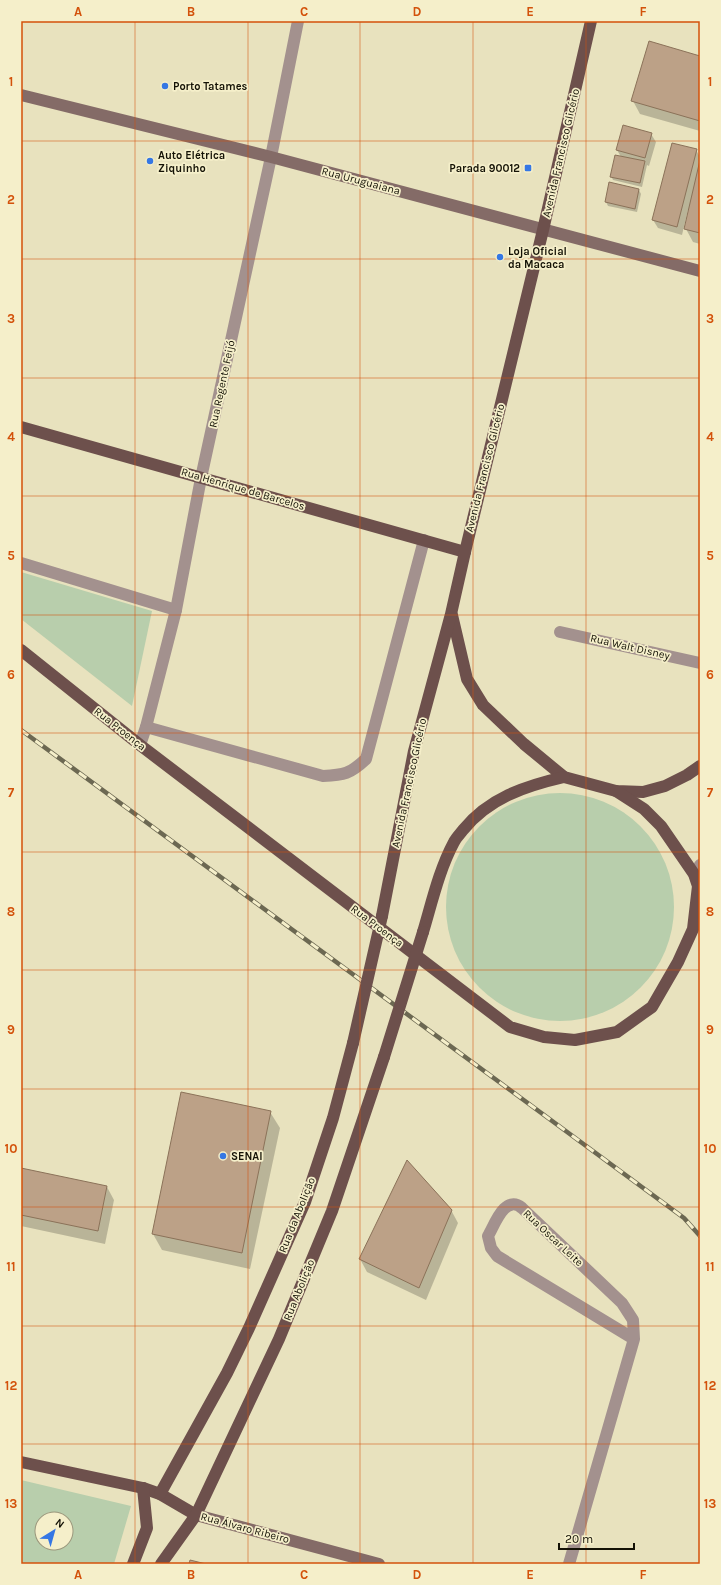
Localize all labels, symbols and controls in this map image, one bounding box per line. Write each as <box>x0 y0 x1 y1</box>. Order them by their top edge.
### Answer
text: A <box>74 4 82 19</box>
text: B <box>187 4 195 19</box>
text: C <box>300 4 308 19</box>
text: D <box>413 4 422 19</box>
text: E <box>526 4 534 19</box>
text: F <box>639 4 647 19</box>
text: 1 <box>9 74 13 89</box>
text: 1 <box>708 74 712 89</box>
place label: Porto Tatames <box>173 80 248 93</box>
marker: Porto Tatames <box>160 81 170 91</box>
street label: Avenida Francisco Glicério <box>540 87 582 219</box>
place label: Auto Elétrica Ziquinho <box>158 149 225 175</box>
marker: Auto Elétrica Ziquinho <box>145 156 155 166</box>
place label: Parada 90012 <box>449 162 520 175</box>
marker: Parada 90012 <box>523 163 533 173</box>
street label: Rua Uruguaiana <box>320 164 402 198</box>
text: 2 <box>7 192 15 207</box>
text: 2 <box>706 192 714 207</box>
place label: Loja Oficial da Macaca <box>508 245 567 271</box>
marker: Loja Oficial da Macaca <box>495 252 505 262</box>
text: 3 <box>7 311 15 326</box>
text: 3 <box>706 311 714 326</box>
street label: Rua Regente Feijó <box>206 339 238 429</box>
street label: Avenida Francisco Glicério <box>463 402 507 534</box>
text: 4 <box>7 429 15 444</box>
text: 4 <box>706 429 714 444</box>
street label: Rua Henrique de Barcelos <box>180 465 307 513</box>
text: 5 <box>7 548 15 563</box>
text: 5 <box>706 548 714 563</box>
street label: Rua Walt Disney <box>589 632 671 662</box>
text: 6 <box>7 667 15 682</box>
text: 6 <box>706 667 714 682</box>
street label: Rua Proença <box>92 705 148 753</box>
street label: Avenida Francisco Glicério <box>389 717 429 849</box>
text: 7 <box>8 785 15 800</box>
text: 7 <box>707 785 714 800</box>
street label: Rua Proença <box>348 902 406 950</box>
text: 8 <box>7 904 15 919</box>
text: 8 <box>706 904 714 919</box>
text: 9 <box>7 1022 15 1037</box>
text: 9 <box>706 1022 714 1037</box>
text: 10 <box>5 1141 17 1156</box>
text: 10 <box>704 1141 716 1156</box>
place label: SENAI <box>231 1150 263 1163</box>
marker: SENAI <box>218 1151 228 1161</box>
street label: Rua da Abolição <box>276 1175 318 1255</box>
street label: Rua Oscar Leite <box>520 1207 586 1269</box>
street label: Rua Abolição <box>281 1257 317 1323</box>
text: 11 <box>6 1259 16 1274</box>
text: 11 <box>705 1259 715 1274</box>
text: 12 <box>5 1378 17 1393</box>
text: 12 <box>704 1378 716 1393</box>
text: 13 <box>5 1496 17 1511</box>
text: 13 <box>704 1496 716 1511</box>
street label: Rua Álvaro Ribeiro <box>199 1508 291 1546</box>
north arrow <box>34 1511 74 1551</box>
text: N <box>53 1516 67 1531</box>
scale bar <box>559 1525 634 1551</box>
text: 20 m <box>565 1532 593 1546</box>
text: A <box>74 1567 82 1582</box>
text: B <box>187 1567 195 1582</box>
text: C <box>300 1567 308 1582</box>
text: D <box>413 1567 422 1582</box>
text: E <box>526 1567 534 1582</box>
text: F <box>639 1567 647 1582</box>

